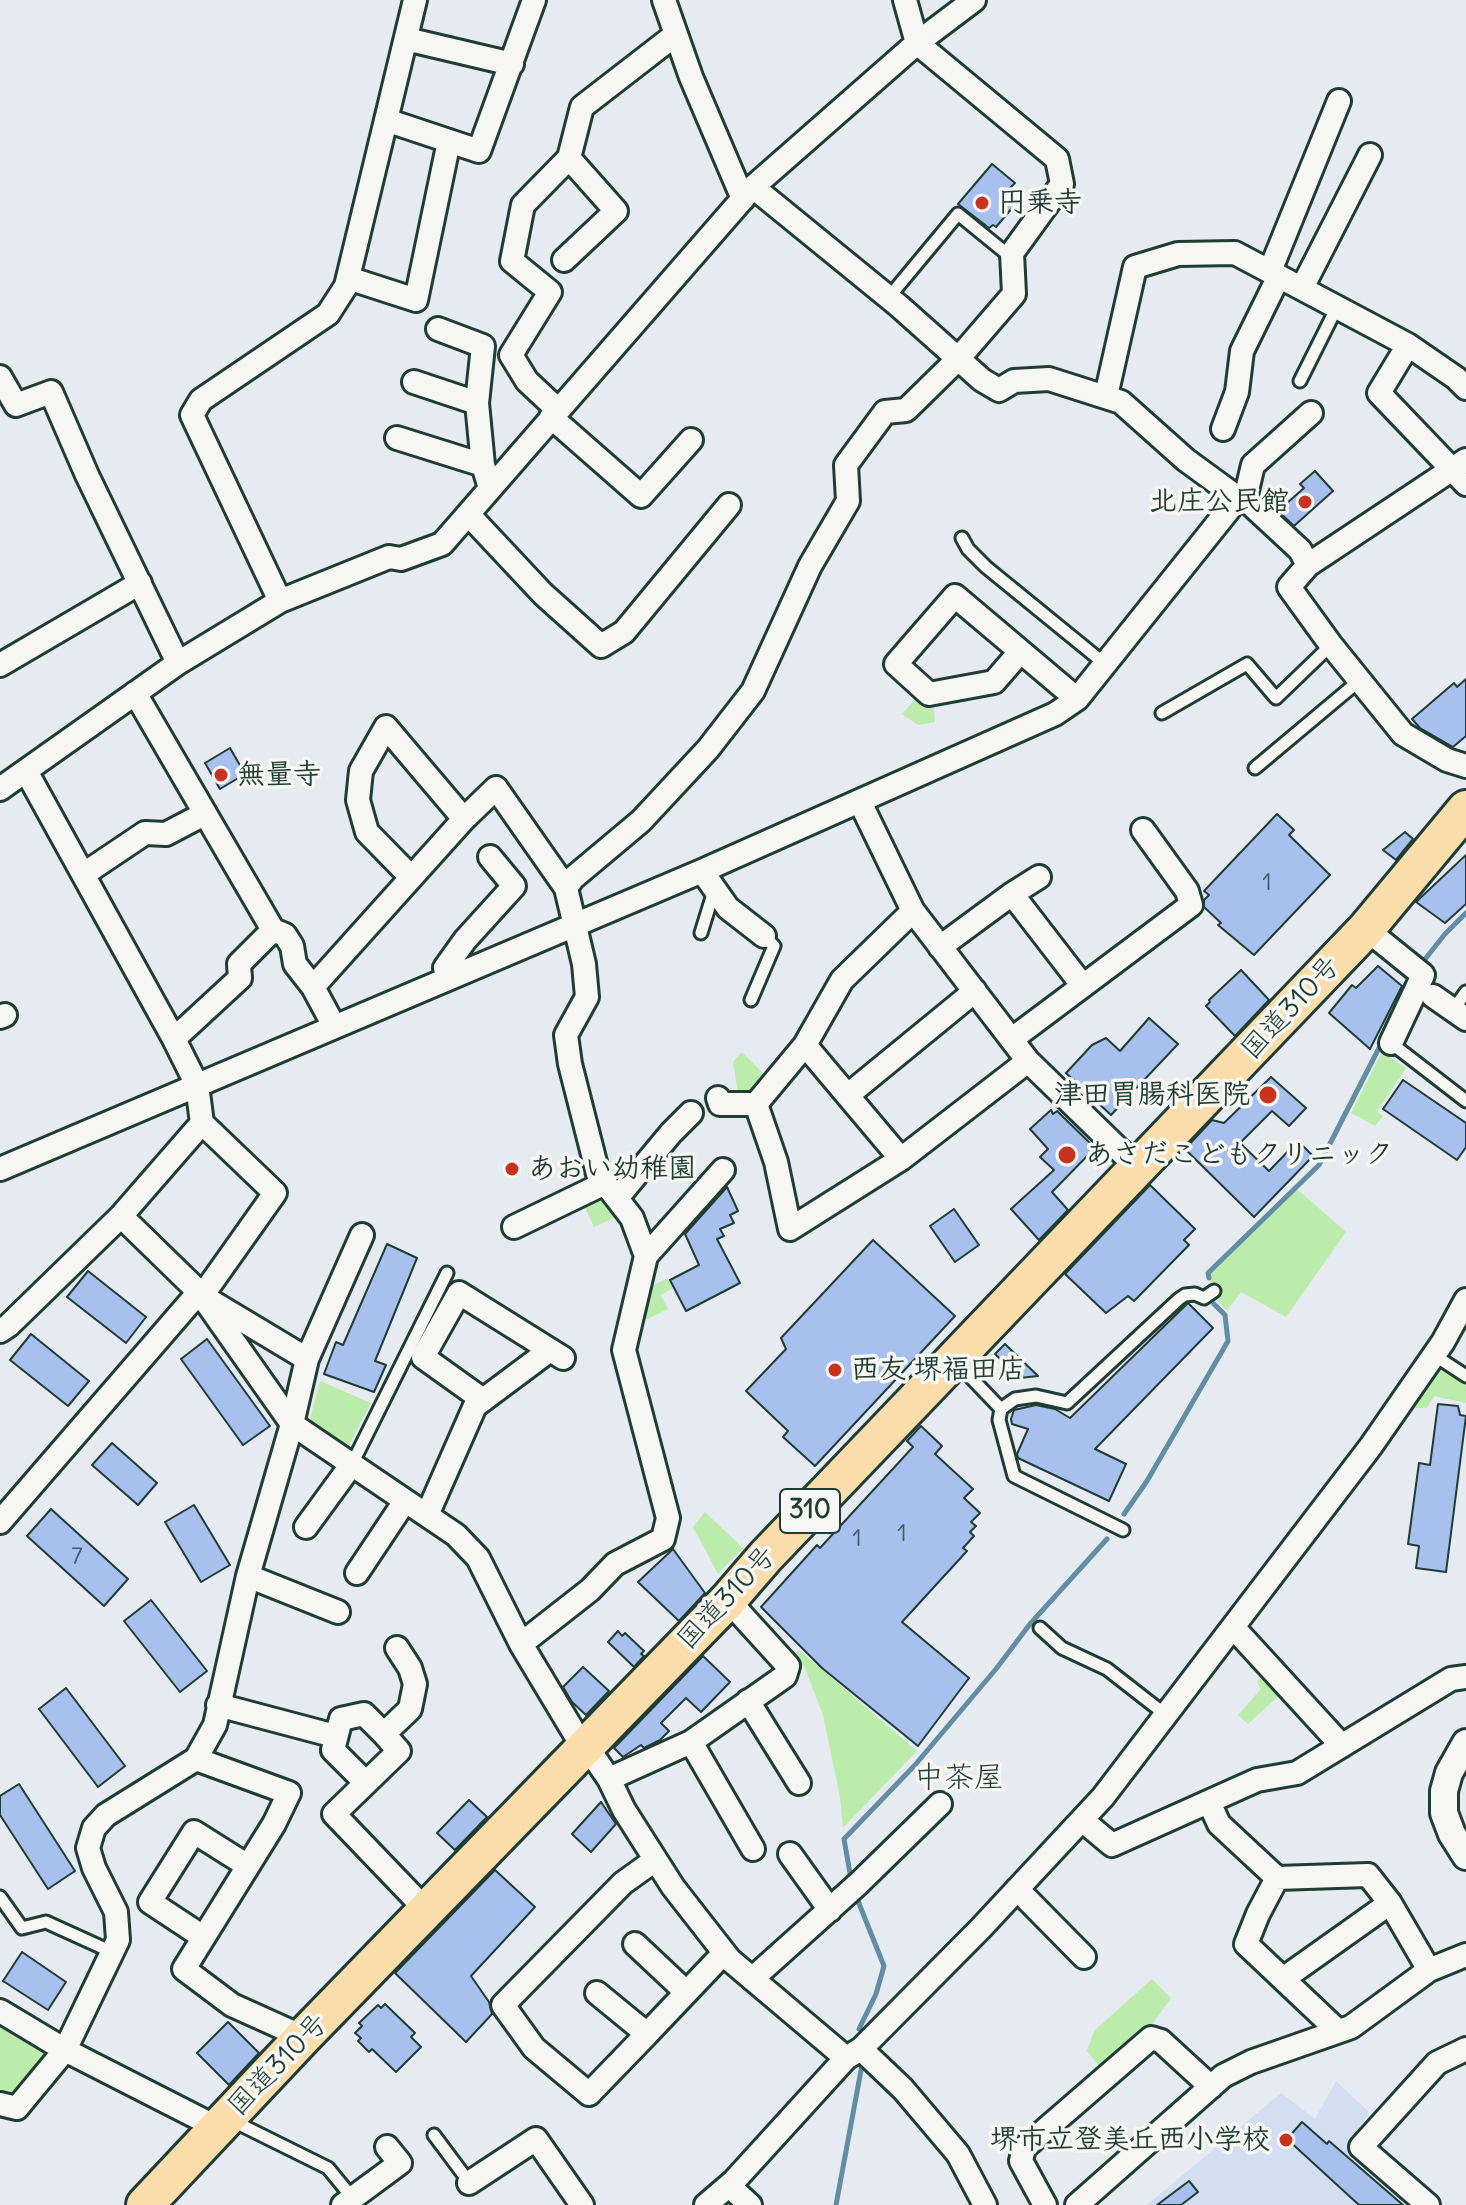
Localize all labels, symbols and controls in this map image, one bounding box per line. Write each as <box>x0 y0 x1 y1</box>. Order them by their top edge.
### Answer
place label: 円乗寺 <box>998 186 1082 220</box>
marker: 円乗寺 <box>973 194 991 212</box>
place label: 北庄公民館 <box>1149 485 1289 519</box>
marker: 北庄公民館 <box>1296 493 1314 511</box>
place label: 無量寺 <box>237 758 321 792</box>
marker: 無量寺 <box>212 766 230 784</box>
house number: 1 <box>1262 869 1272 897</box>
street label: 国道310号 <box>1235 949 1347 1067</box>
place label: 津田胃腸科医院 <box>1054 1078 1250 1112</box>
marker: 津田胃腸科医院 <box>1257 1084 1279 1106</box>
place label: あさだこどもクリニック <box>1085 1138 1393 1172</box>
marker: あさだこどもクリニック <box>1056 1144 1078 1166</box>
place label: あおい幼稚園 <box>528 1152 696 1186</box>
marker: あおい幼稚園 <box>503 1160 521 1178</box>
place label: 西友 堺福田店 <box>851 1353 1026 1387</box>
marker: 西友 堺福田店 <box>826 1361 844 1379</box>
road number: 310 <box>780 1489 840 1533</box>
house number: 1 <box>897 1520 907 1548</box>
house number: 1 <box>852 1525 862 1553</box>
street label: 国道310号 <box>671 1539 783 1657</box>
house number: 7 <box>71 1543 83 1571</box>
district label: 中茶屋 <box>914 1760 1004 1796</box>
street label: 国道310号 <box>221 2007 335 2123</box>
place label: 堺市立登美丘西小学校 <box>990 2123 1270 2157</box>
marker: 堺市立登美丘西小学校 <box>1277 2131 1295 2149</box>

